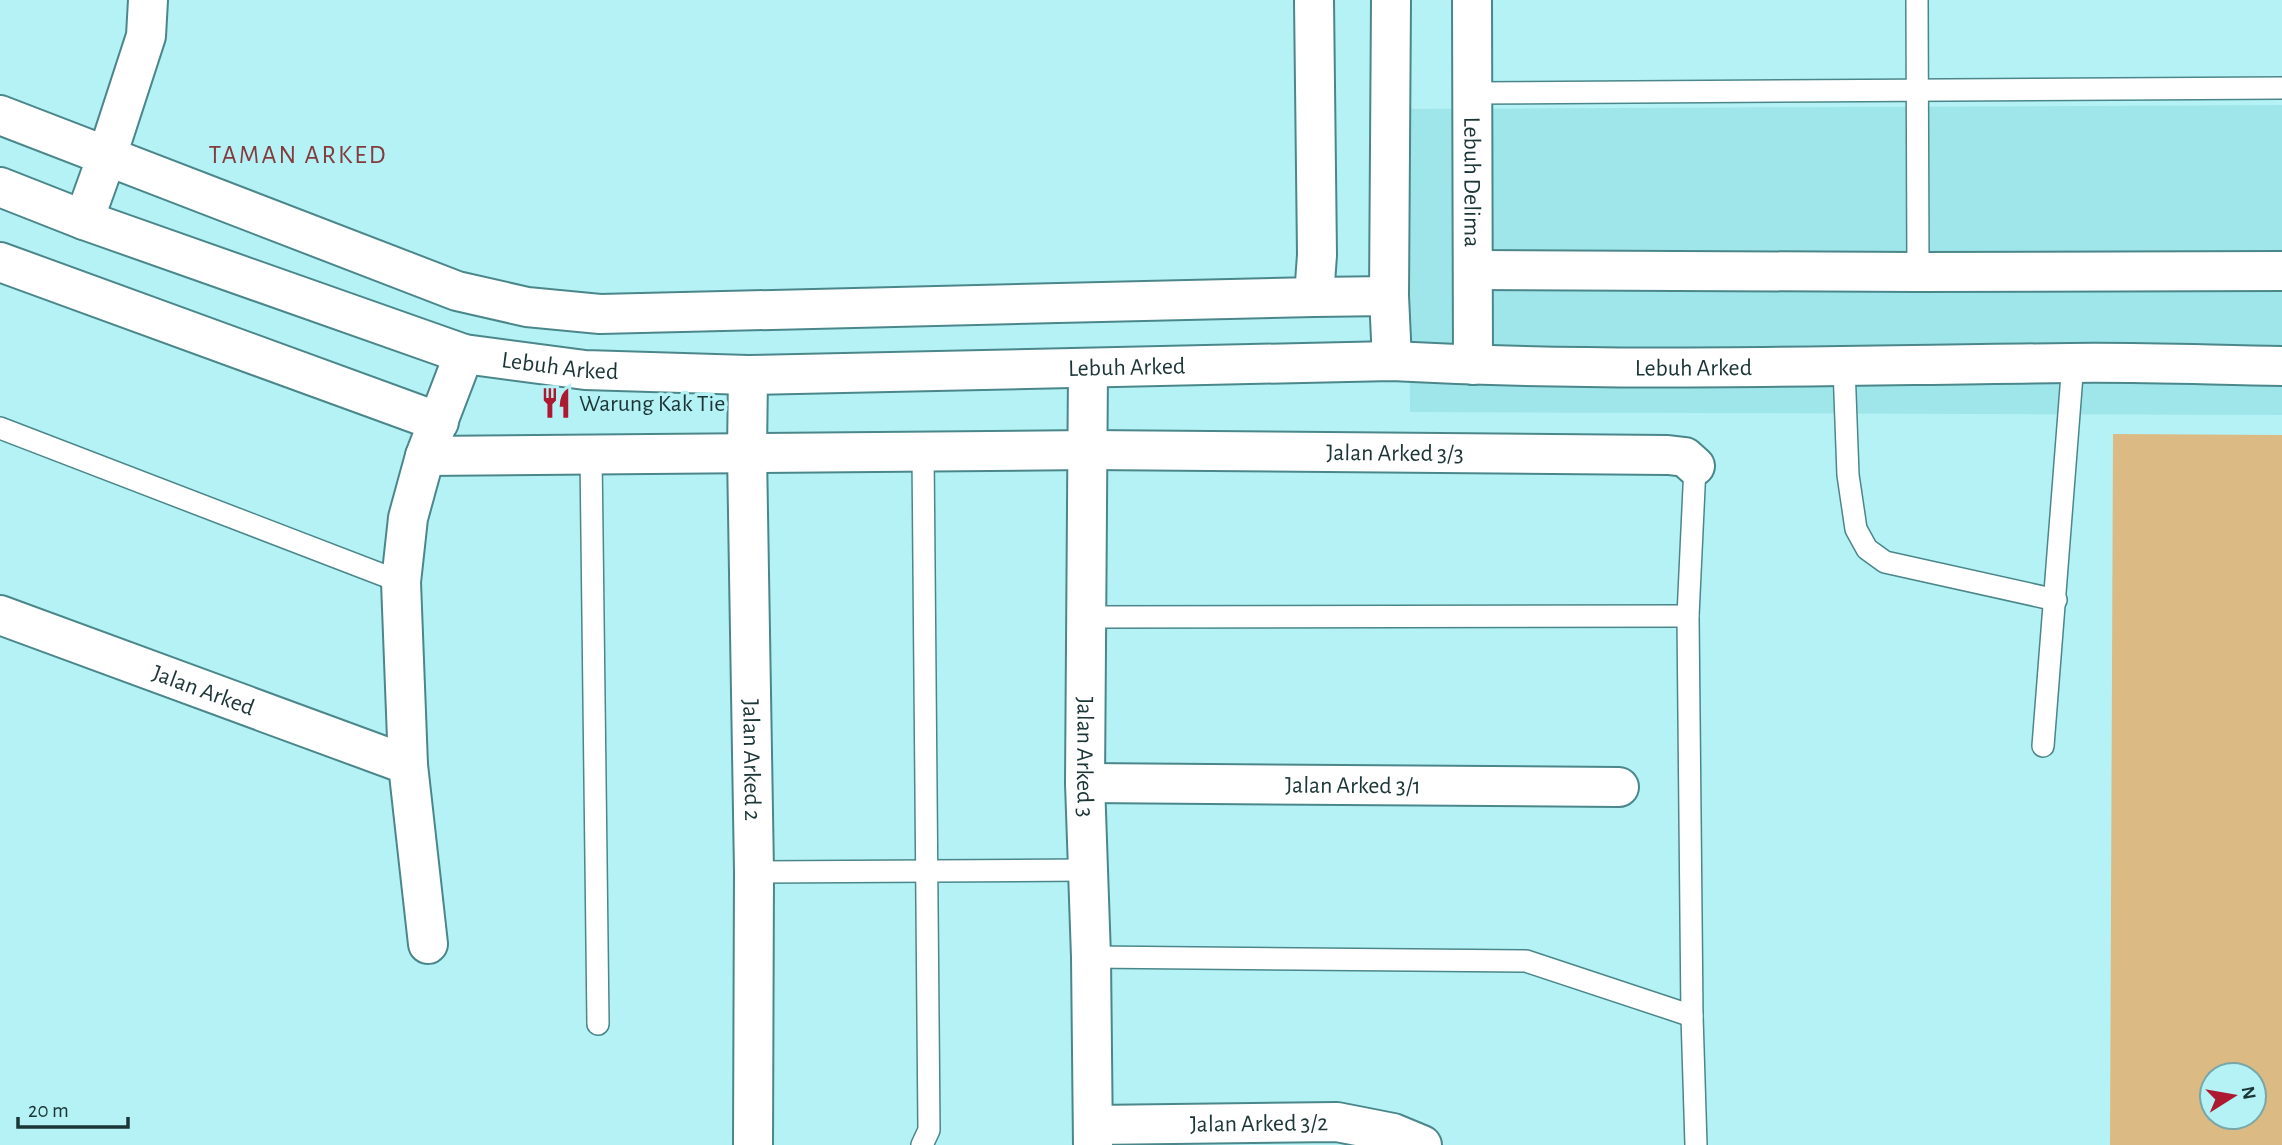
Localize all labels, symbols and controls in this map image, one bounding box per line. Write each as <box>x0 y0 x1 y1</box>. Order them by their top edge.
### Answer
street label: Lebuh Delima <box>1459 117 1484 247</box>
district label: TAMAN ARKED <box>209 142 387 168</box>
street label: Lebuh Arked <box>500 348 619 384</box>
street label: Lebuh Arked <box>1068 354 1186 381</box>
street label: Lebuh Arked <box>1635 356 1752 380</box>
restaurant icon: Warung Kak Tie <box>539 386 573 420</box>
place label: Warung Kak Tie <box>579 392 725 416</box>
street label: Jalan Arked 3/3 <box>1326 441 1464 466</box>
street label: Jalan Arked <box>149 661 258 720</box>
street label: Jalan Arked 3 <box>1072 697 1097 818</box>
street label: Jalan Arked 2 <box>738 699 764 821</box>
street label: Jalan Arked 3/1 <box>1285 773 1421 799</box>
north arrow <box>2198 1061 2268 1131</box>
text: N <box>2238 1085 2259 1101</box>
scale bar <box>18 1086 128 1130</box>
text: 20 m <box>28 1100 69 1121</box>
street label: Jalan Arked 3/2 <box>1190 1111 1328 1137</box>

